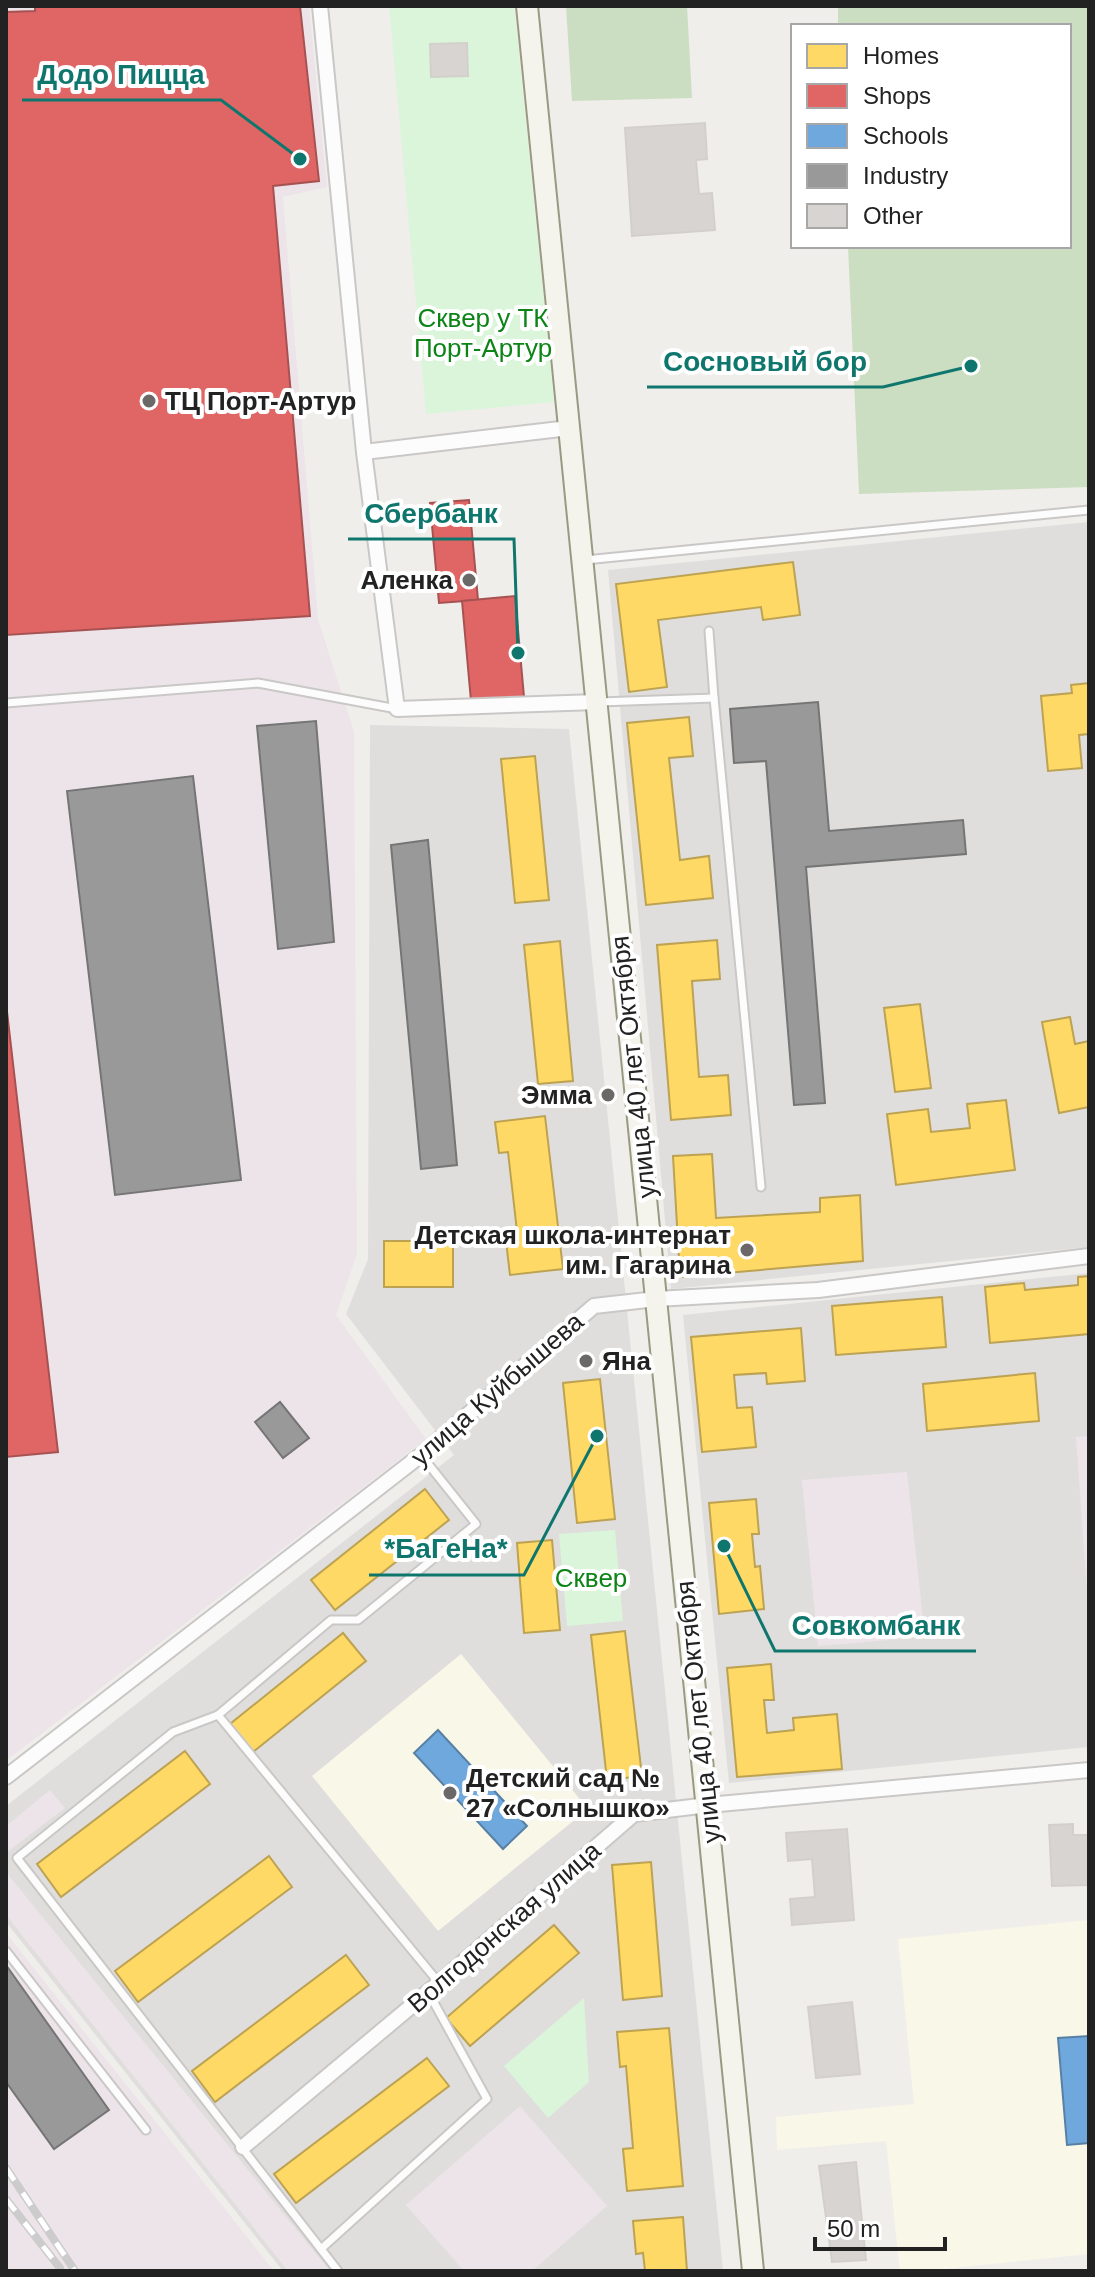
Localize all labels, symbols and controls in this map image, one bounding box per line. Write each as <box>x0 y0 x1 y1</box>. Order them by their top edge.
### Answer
legend <box>791 24 1071 248</box>
text: Homes <box>863 42 939 69</box>
callout: Додо Пицца <box>22 48 221 100</box>
text: Додо Пицца <box>37 59 205 90</box>
text: Shops <box>863 82 931 109</box>
text: Schools <box>863 122 948 149</box>
text: Industry <box>863 162 948 189</box>
text: Other <box>863 202 923 229</box>
park label: Сквер у ТК Порт-Артур <box>414 303 552 363</box>
callout: Сосновый бор <box>647 335 883 387</box>
text: Сосновый бор <box>663 346 867 377</box>
place label: ТЦ Порт-Артур <box>165 386 356 416</box>
marker: ТЦ Порт-Артур <box>140 392 158 410</box>
callout: Сбербанк <box>348 487 514 539</box>
text: Сбербанк <box>364 498 499 529</box>
place label: Аленка <box>360 565 454 595</box>
marker: Аленка <box>460 571 478 589</box>
street label: улица 40 лет Октября <box>604 934 662 1200</box>
place label: Эмма <box>521 1080 593 1110</box>
marker: Эмма <box>599 1086 617 1104</box>
place label: Детская школа-интернат им. Гагарина <box>414 1220 732 1280</box>
marker: Детская школа-интернат им. Гагарина <box>738 1241 756 1259</box>
street label: улица Куйбышева <box>405 1306 590 1472</box>
place label: Яна <box>602 1346 651 1376</box>
marker: Яна <box>577 1352 595 1370</box>
callout: *БаГеНа* <box>369 1523 524 1575</box>
text: *БаГеНа* <box>384 1533 508 1564</box>
park label: Сквер <box>555 1563 627 1593</box>
street label: улица 40 лет Октября <box>669 1579 727 1845</box>
callout: Совкомбанк <box>775 1599 976 1651</box>
text: Совкомбанк <box>791 1610 962 1641</box>
place label: Детский сад № 27 «Солнышко» <box>466 1763 670 1823</box>
marker: Детский сад № 27 «Солнышко» <box>441 1784 459 1802</box>
street label: Волгодонская улица <box>402 1835 607 2019</box>
scale bar <box>815 2201 945 2251</box>
text: 50 m <box>827 2215 880 2242</box>

